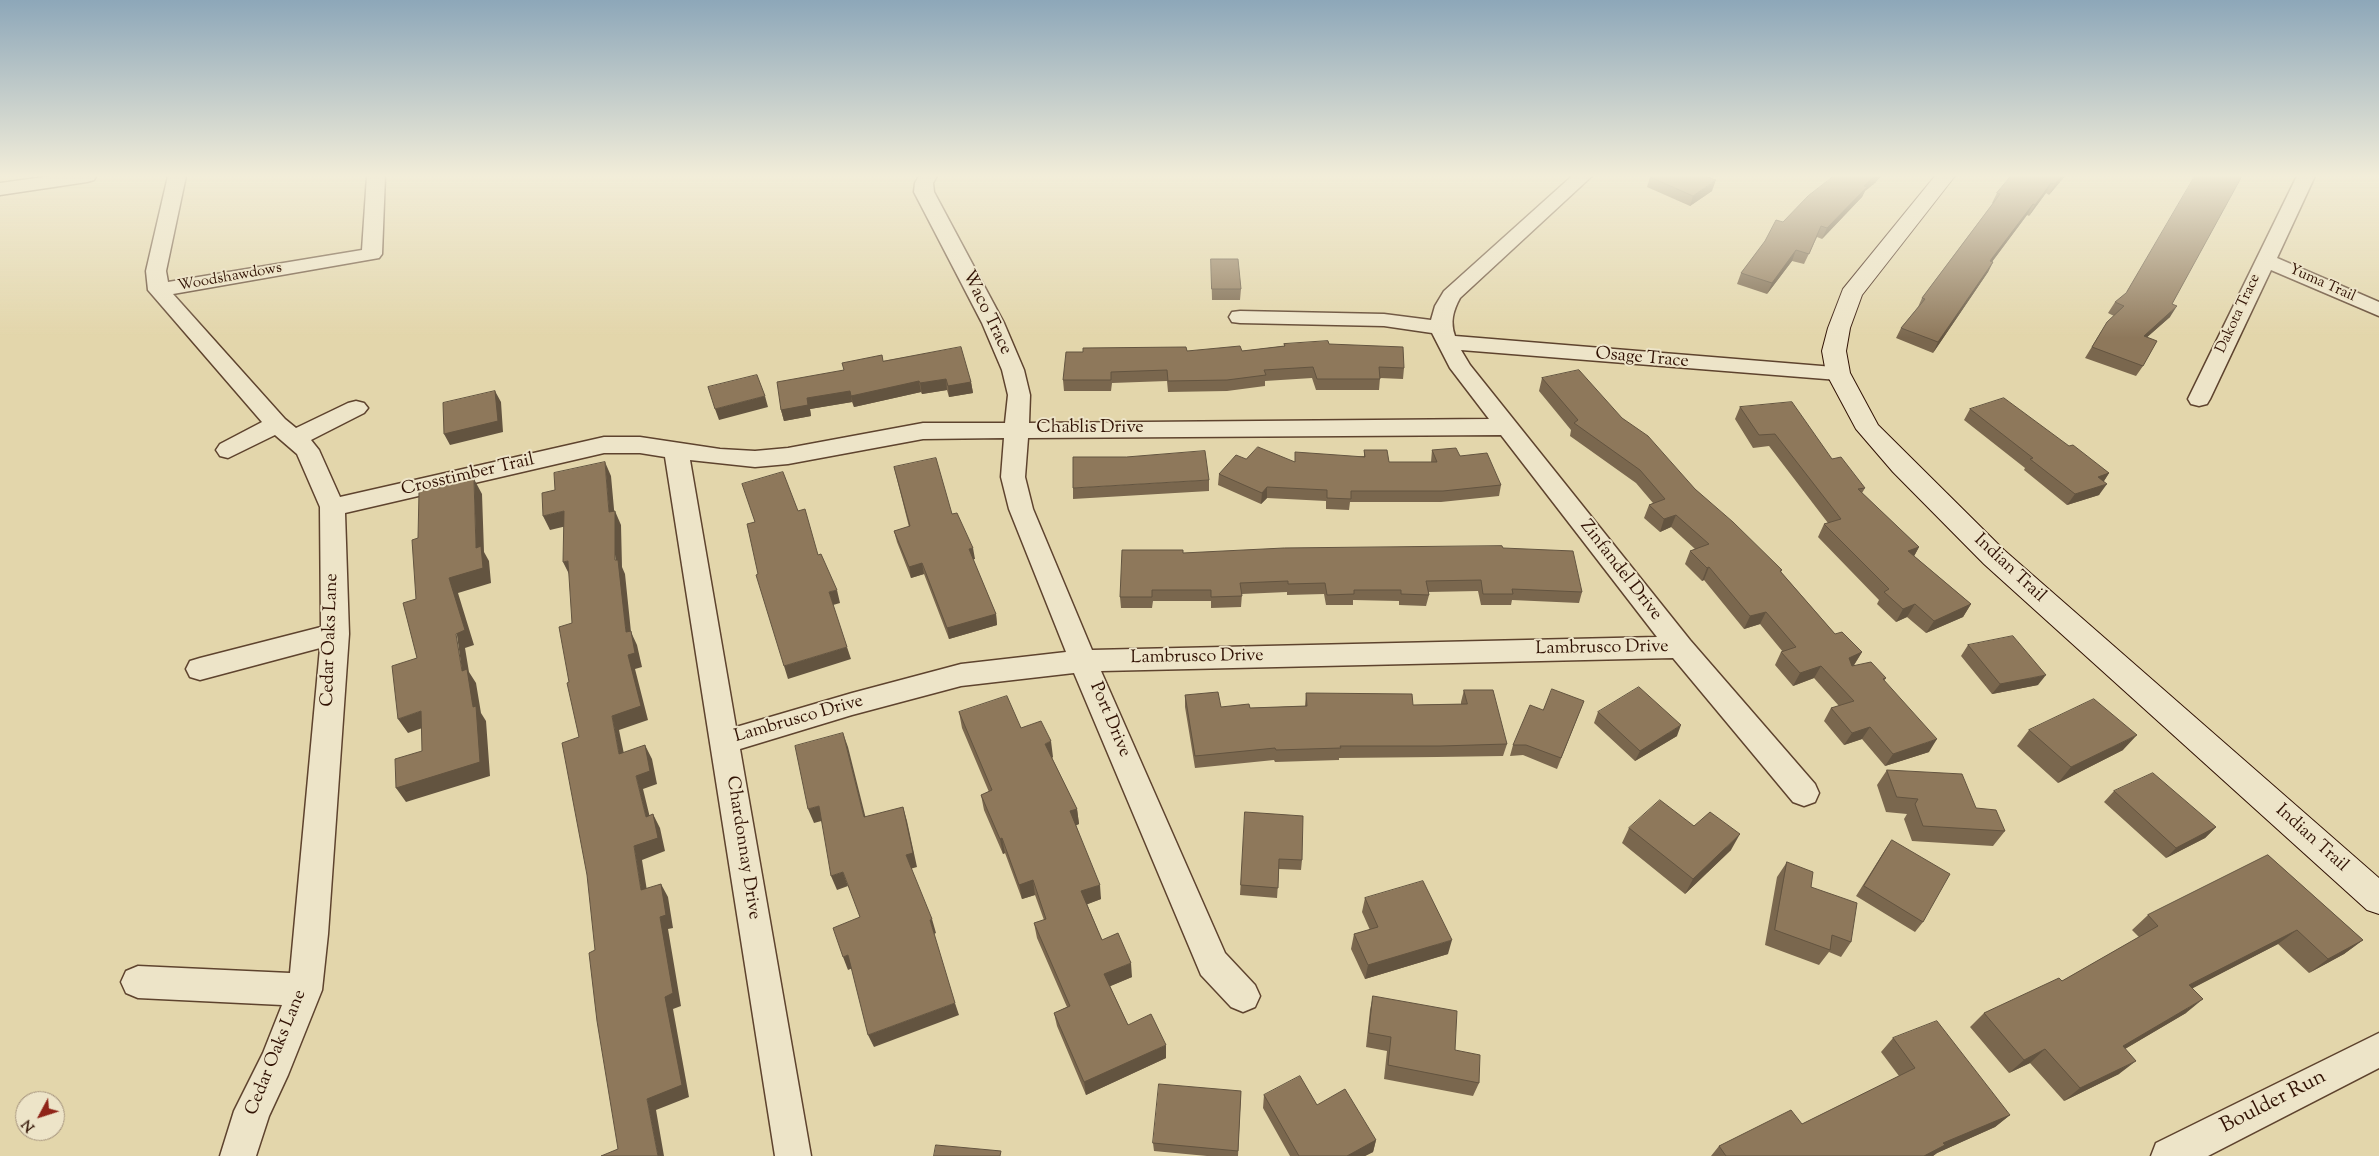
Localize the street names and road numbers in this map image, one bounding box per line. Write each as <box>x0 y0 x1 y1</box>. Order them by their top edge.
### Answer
street label: Woodshawdows <box>176 260 284 296</box>
street label: Yuma Trail <box>2286 261 2358 307</box>
street label: Waco Trace <box>956 267 1016 359</box>
street label: Dakota Trace <box>2213 272 2265 356</box>
street label: Osage Trace <box>1594 344 1690 374</box>
street label: Chablis Drive <box>1036 418 1144 440</box>
street label: Crosstimber Trail <box>399 450 537 502</box>
street label: Zinfandel Drive <box>1574 517 1666 625</box>
street label: Indian Trail <box>1968 530 2050 608</box>
street label: Cedar Oaks Lane <box>318 573 344 707</box>
street label: Lambrusco Drive <box>1535 637 1669 661</box>
street label: Lambrusco Drive <box>1130 646 1264 670</box>
street label: Port Drive <box>1084 679 1134 761</box>
street label: Lambrusco Drive <box>732 691 866 749</box>
street label: Chardonnay Drive <box>720 775 764 921</box>
street label: Indian Trail <box>2270 801 2352 877</box>
street label: Cedar Oaks Lane <box>242 987 312 1119</box>
street label: Boulder Run <box>2217 1066 2331 1140</box>

